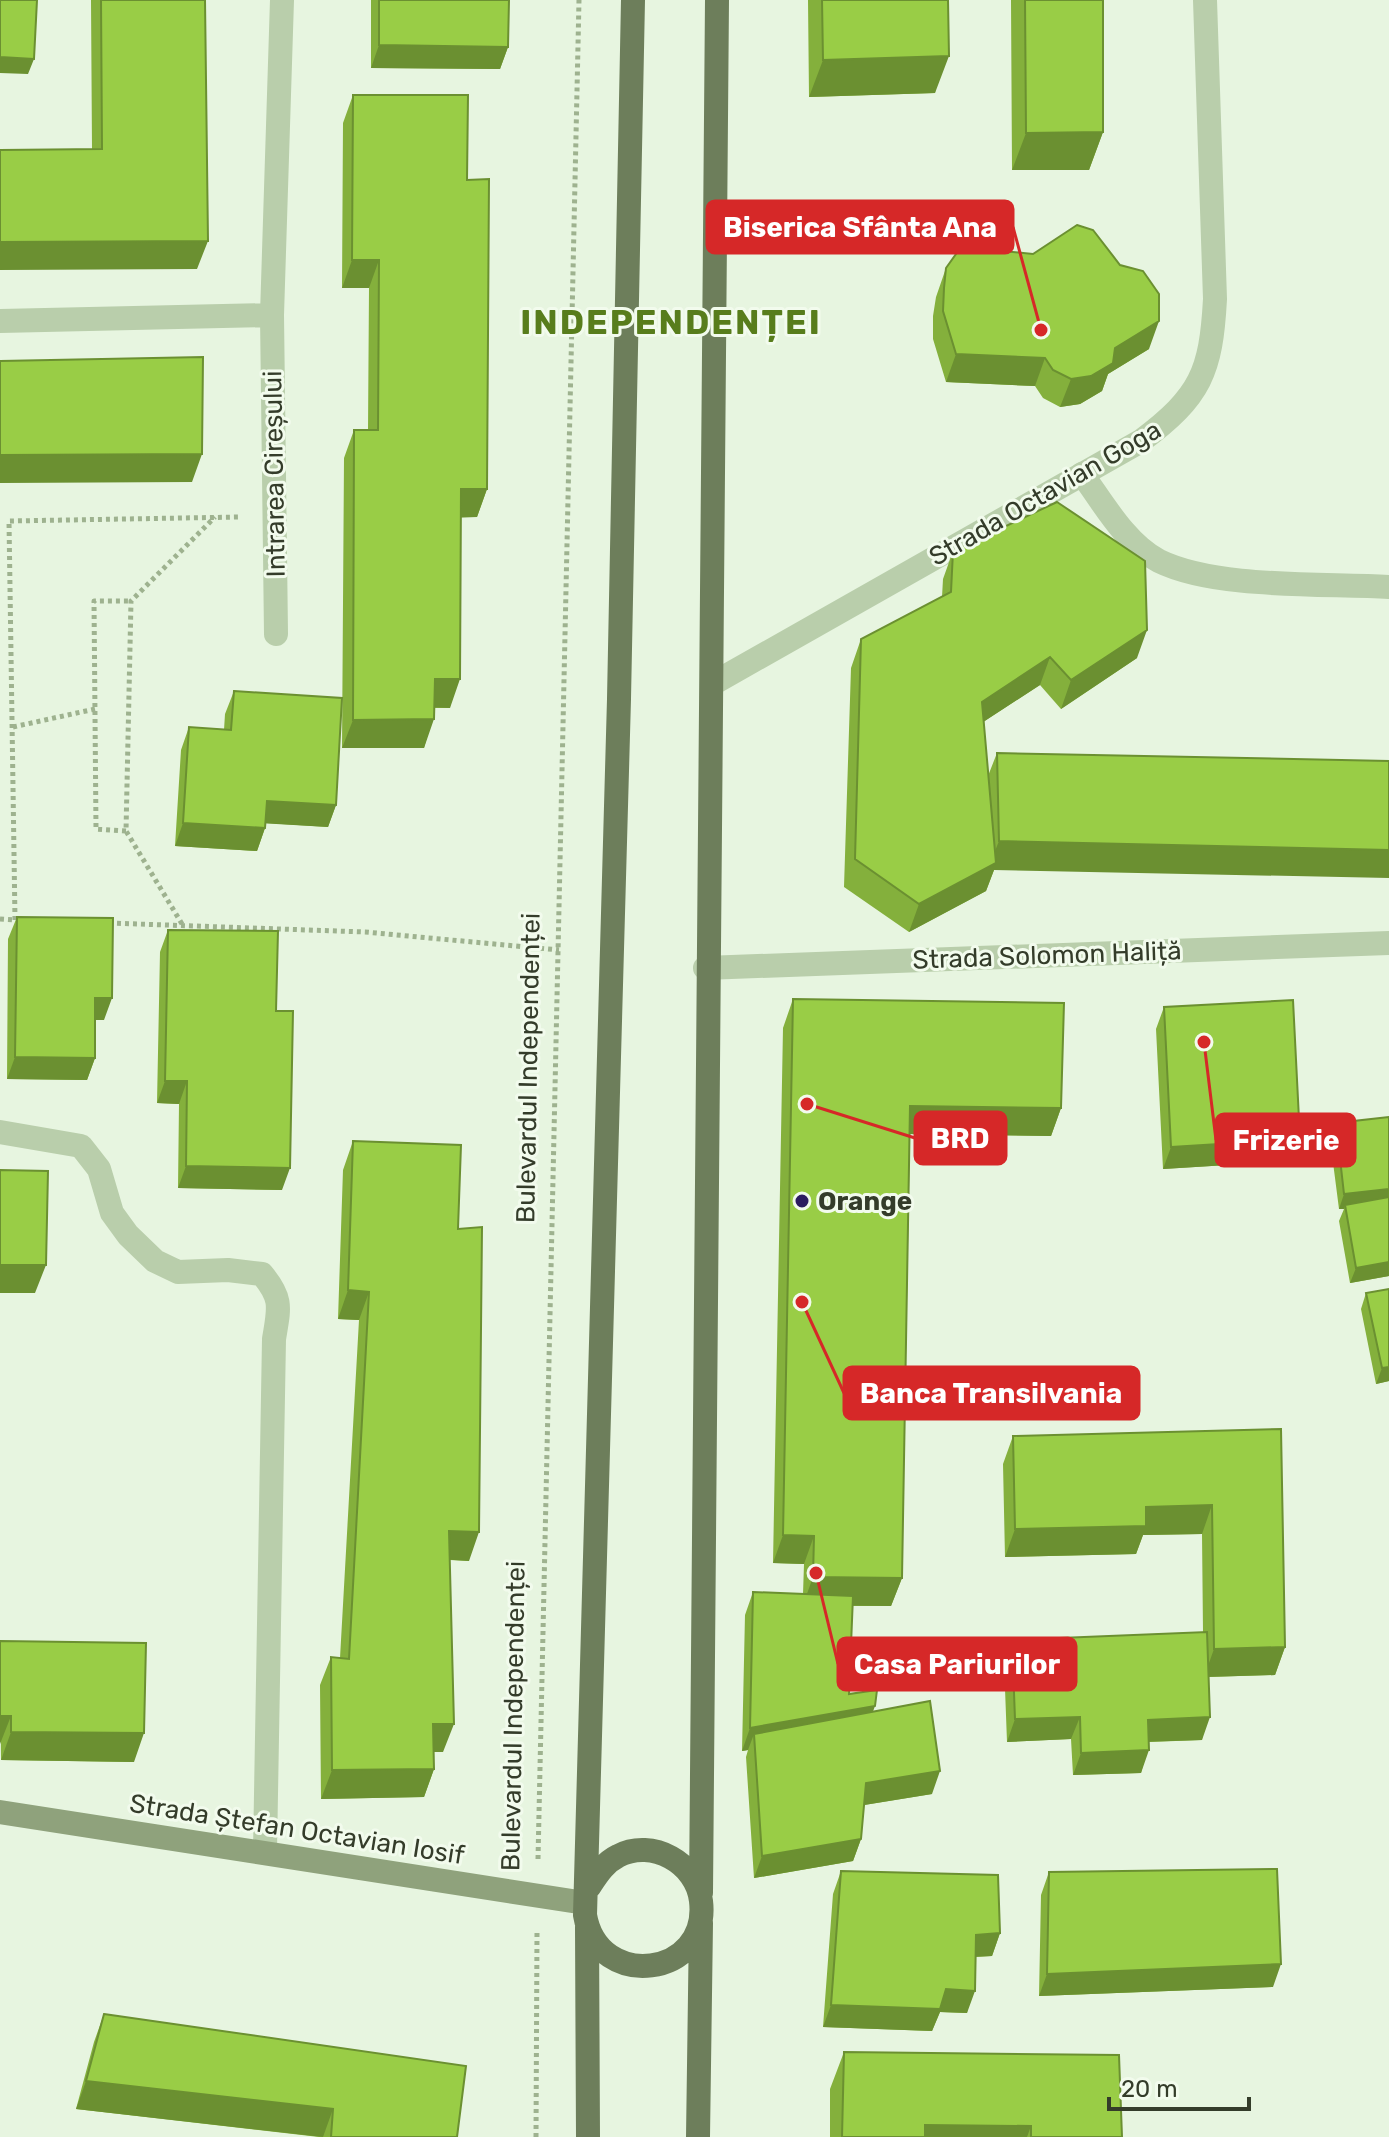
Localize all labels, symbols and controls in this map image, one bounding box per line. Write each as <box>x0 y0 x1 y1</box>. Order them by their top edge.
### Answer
callout: Biserica Sfânta Ana <box>707 201 1013 253</box>
text: Biserica Sfânta Ana <box>723 211 997 244</box>
district label: INDEPENDENȚEI <box>520 302 822 343</box>
street label: Intrarea Cireșului <box>257 370 292 578</box>
street label: Strada Octavian Goga <box>924 414 1167 572</box>
street label: Bulevardul Independenței <box>510 913 547 1223</box>
street label: Strada Solomon Haliță <box>912 935 1182 976</box>
callout: BRD <box>915 1112 1006 1164</box>
callout: Frizerie <box>1216 1114 1355 1166</box>
text: BRD <box>930 1122 990 1155</box>
text: Frizerie <box>1232 1124 1340 1157</box>
place label: Orange <box>818 1186 912 1217</box>
marker: Orange <box>793 1192 811 1210</box>
callout: Banca Transilvania <box>844 1367 1139 1419</box>
text: Banca Transilvania <box>860 1377 1122 1410</box>
street label: Bulevardul Independenței <box>495 1561 532 1871</box>
callout: Casa Pariurilor <box>838 1638 1076 1690</box>
text: Casa Pariurilor <box>854 1648 1061 1681</box>
street label: Strada Ștefan Octavian Iosif <box>127 1788 467 1871</box>
scale bar <box>1109 2061 1249 2111</box>
text: 20 m <box>1121 2075 1178 2103</box>

